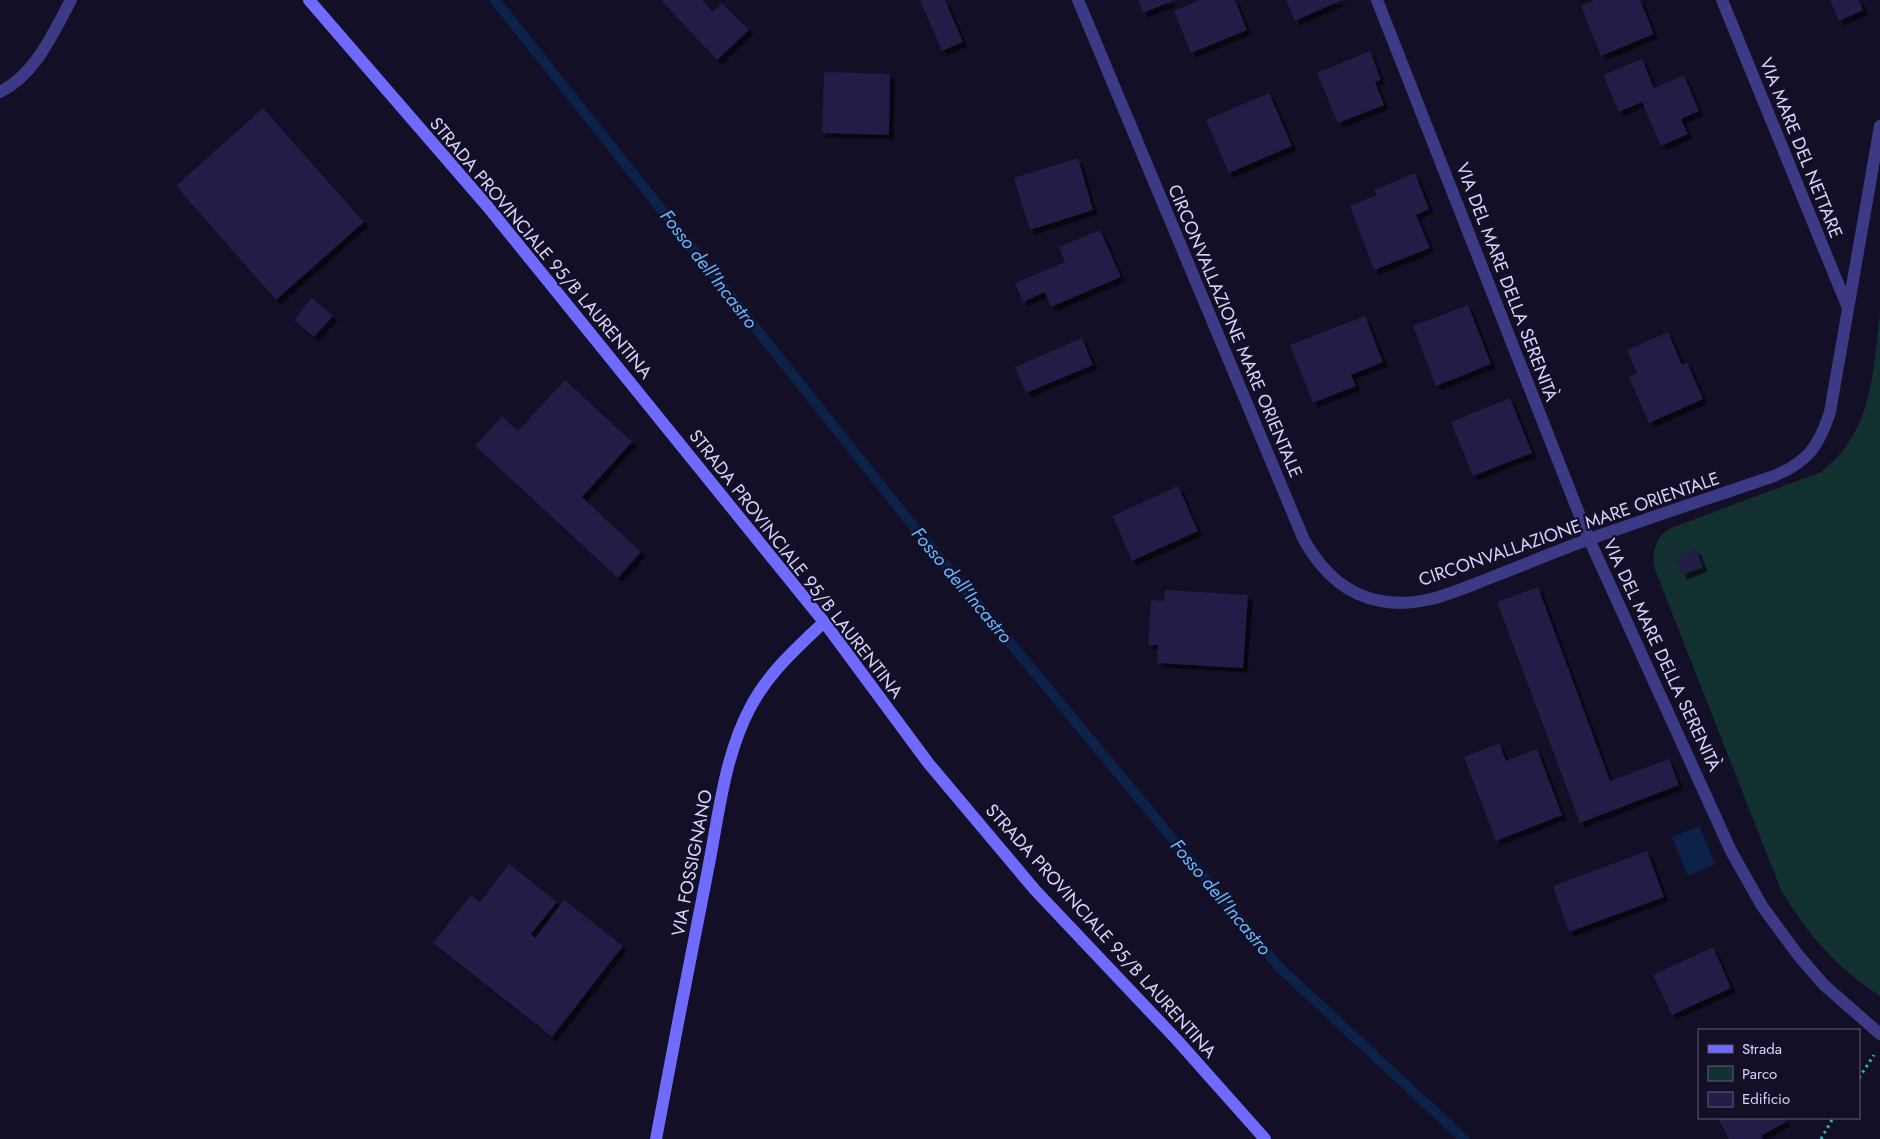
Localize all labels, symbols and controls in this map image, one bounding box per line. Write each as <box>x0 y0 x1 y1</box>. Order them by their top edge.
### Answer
street label: VIA MARE DEL NETTARE <box>1753 54 1849 242</box>
street label: STRADA PROVINCIALE 95/B LAURENTINA <box>423 111 659 385</box>
street label: VIA DEL MARE DELLA SERENITÀ <box>1449 159 1565 405</box>
street label: CIRCONVALLAZIONE MARE ORIENTALE <box>1161 180 1309 482</box>
water label: Fosso dell'Incastro <box>654 204 764 334</box>
street label: STRADA PROVINCIALE 95/B LAURENTINA <box>683 424 909 704</box>
street label: CIRCONVALLAZIONE MARE ORIENTALE <box>1415 465 1723 593</box>
water label: Fosso dell'Incastro <box>905 521 1019 649</box>
street label: VIA DEL MARE DELLA SERENITÀ <box>1597 535 1727 776</box>
street label: VIA FOSSIGNANO <box>665 787 719 939</box>
street label: STRADA PROVINCIALE 95/B LAURENTINA <box>979 798 1223 1064</box>
water label: Fosso dell'Incastro <box>1164 833 1278 961</box>
legend <box>1698 1029 1860 1119</box>
text: Strada <box>1742 1038 1782 1060</box>
text: Parco <box>1742 1063 1777 1085</box>
text: Edificio <box>1742 1088 1790 1110</box>

